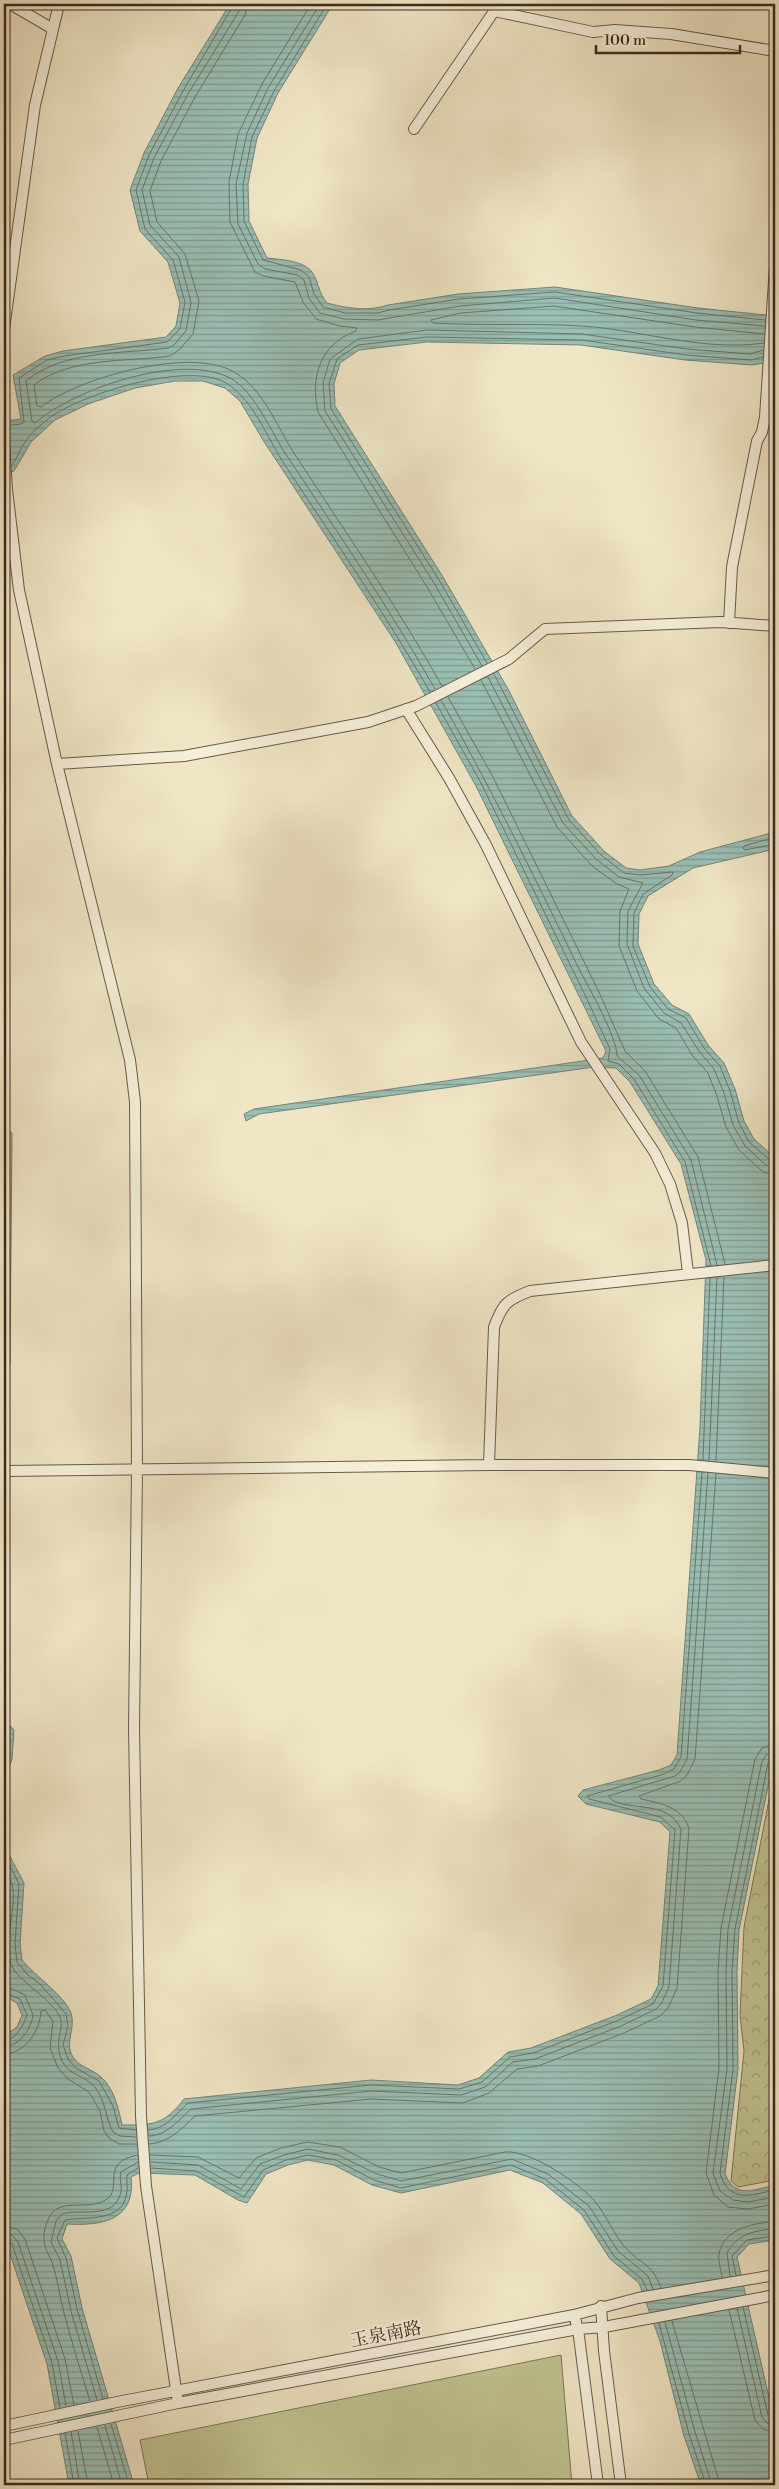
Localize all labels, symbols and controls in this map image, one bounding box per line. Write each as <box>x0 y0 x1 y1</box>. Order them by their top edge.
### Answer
scale bar <box>596 22 740 54</box>
text: 100 m <box>604 31 646 50</box>
street label: 玉泉南路 <box>349 2316 424 2353</box>

